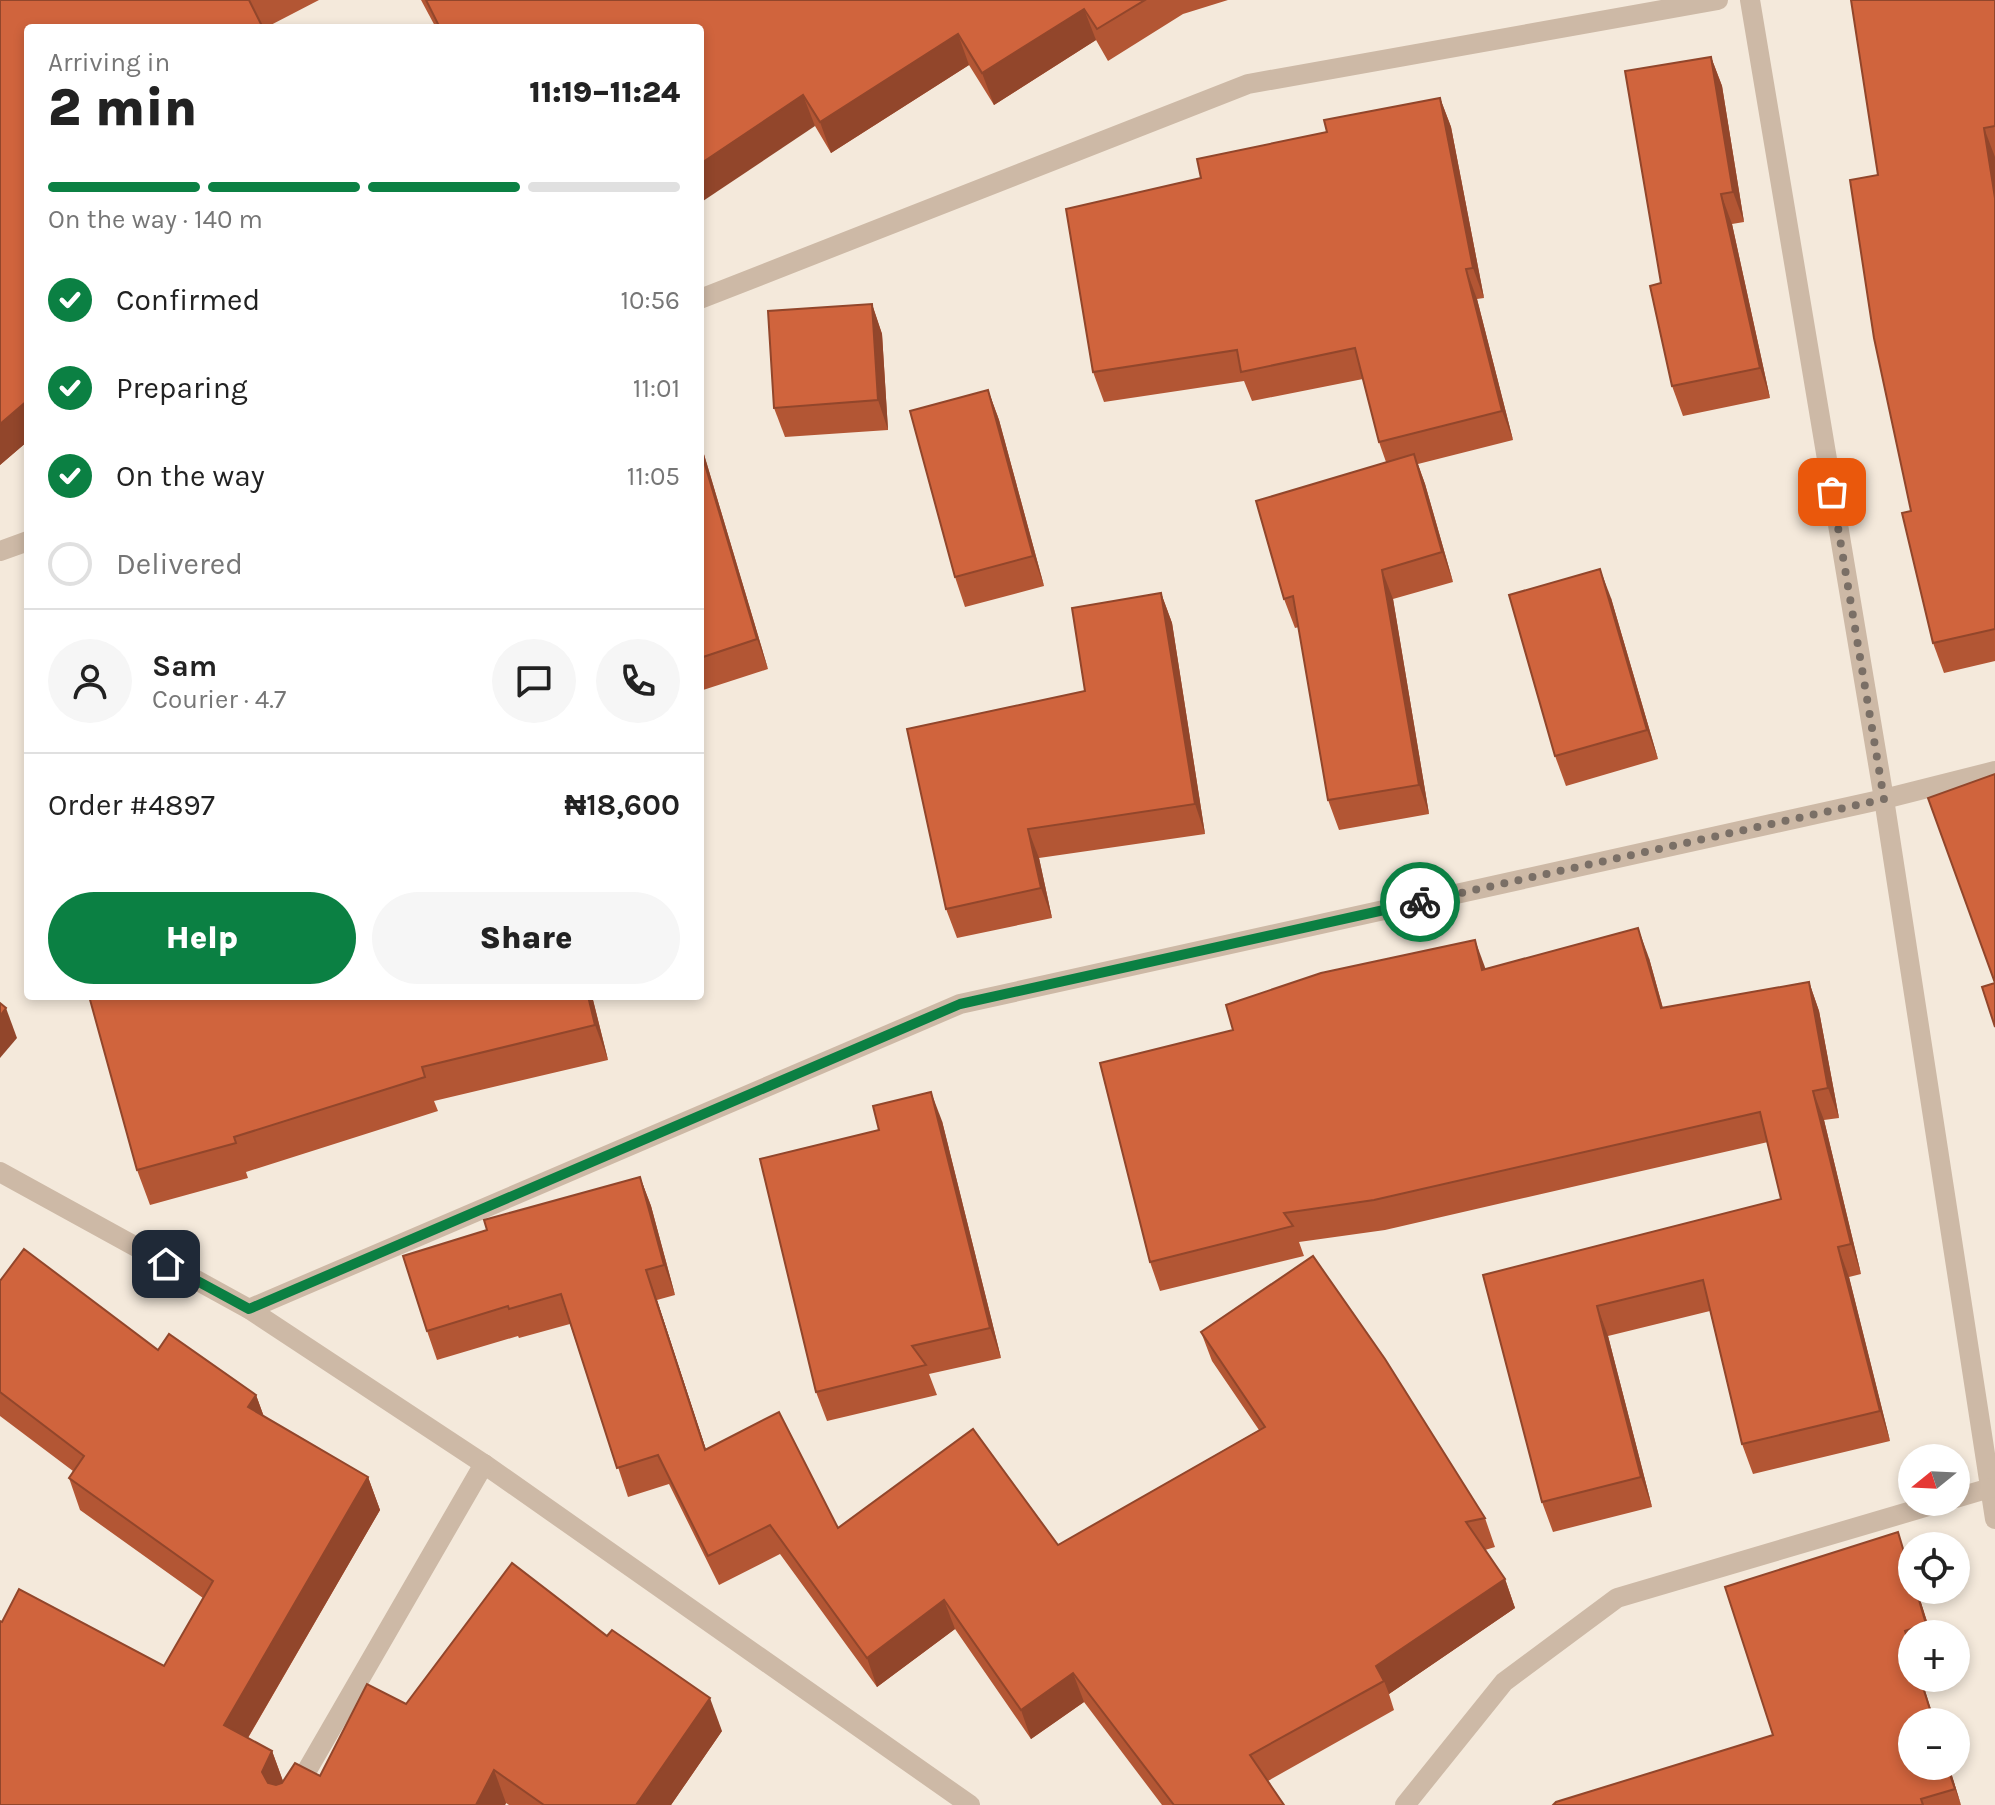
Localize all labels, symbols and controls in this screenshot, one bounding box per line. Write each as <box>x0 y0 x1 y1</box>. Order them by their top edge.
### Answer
text: Arriving in <box>48 47 170 78</box>
text: 11:19–11:24 <box>529 74 680 110</box>
text: 2 min <box>48 77 197 138</box>
text: On the way · 140 m <box>48 204 263 235</box>
icon: check <box>48 278 92 322</box>
text: Confirmed <box>116 282 260 318</box>
text: 10:56 <box>620 285 680 316</box>
icon: check <box>48 366 92 410</box>
text: Preparing <box>116 370 248 406</box>
text: 11:01 <box>633 373 680 404</box>
icon: check <box>48 454 92 498</box>
text: On the way <box>116 458 265 494</box>
pin <box>1798 458 1866 526</box>
text: 11:05 <box>627 461 680 492</box>
icon: bag <box>1810 470 1854 514</box>
text: Delivered <box>116 546 243 582</box>
button: person <box>48 639 132 723</box>
button: chat <box>492 639 576 723</box>
button: phone <box>596 639 680 723</box>
text: Sam <box>152 648 217 684</box>
text: Courier · 4.7 <box>152 684 286 715</box>
text: Order #4897 <box>48 787 215 823</box>
text: ₦18,600 <box>564 787 680 823</box>
courier <box>1380 862 1460 942</box>
icon: bike <box>1398 880 1442 924</box>
button: Help <box>48 892 356 984</box>
button: Share <box>372 892 680 984</box>
pin <box>132 1230 200 1298</box>
icon: home <box>144 1242 188 1286</box>
north arrow <box>1898 1444 1970 1516</box>
map controls <box>1898 1444 1970 1780</box>
button: locate <box>1898 1532 1970 1604</box>
button: + <box>1898 1620 1970 1692</box>
button: − <box>1898 1708 1970 1780</box>

